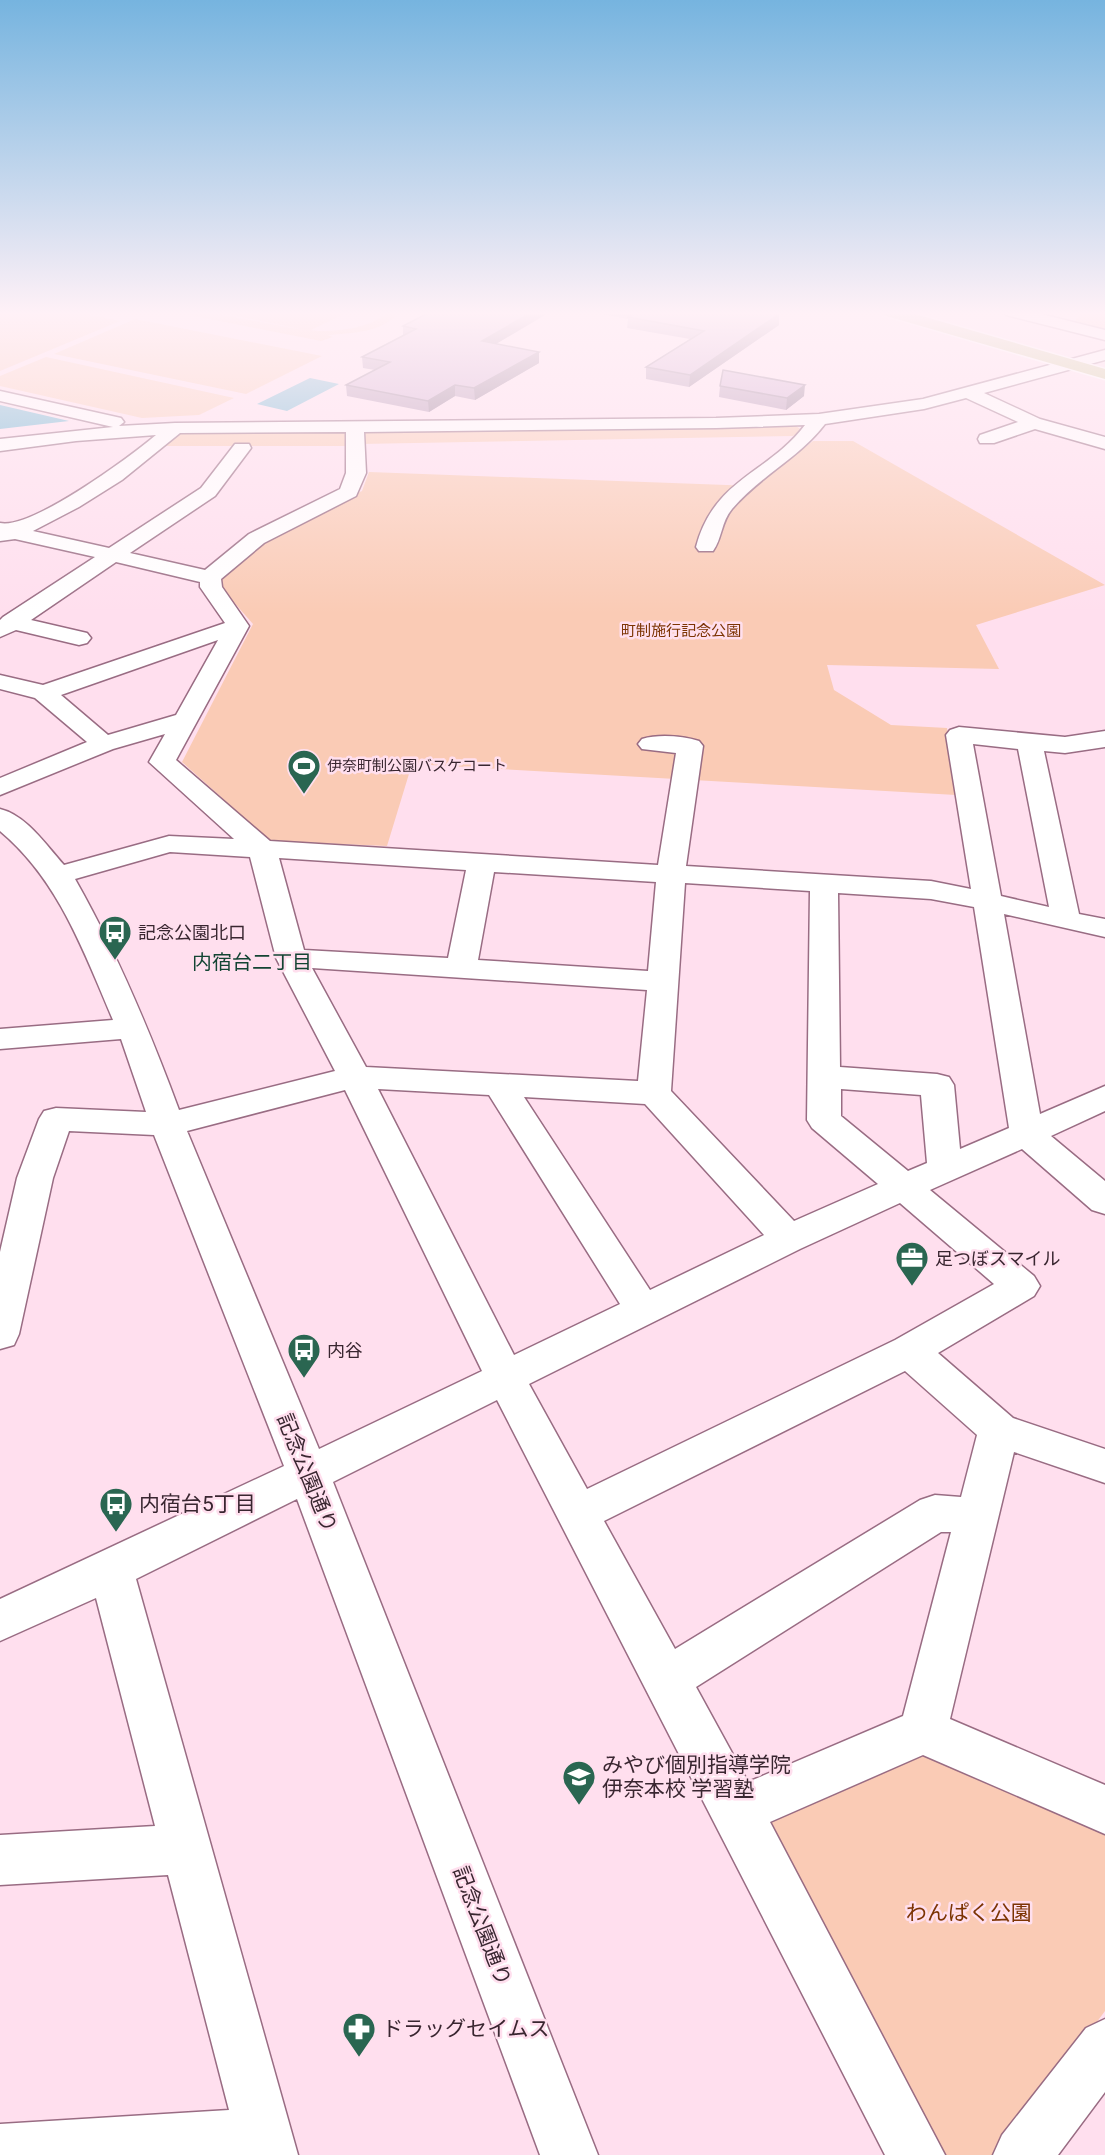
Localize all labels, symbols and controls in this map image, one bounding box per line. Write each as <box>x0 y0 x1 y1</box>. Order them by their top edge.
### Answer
park label: 町制施行記念公園 <box>621 622 741 640</box>
sports icon: 伊奈町制公園バスケコート <box>286 748 322 795</box>
place label: 伊奈町制公園バスケコート <box>327 757 507 775</box>
bus stop icon: 記念公園北口 <box>97 914 133 961</box>
place label: 記念公園北口 <box>138 922 246 943</box>
district label: 内宿台二丁目 <box>192 950 312 974</box>
office icon: 足つぼスマイル <box>894 1240 930 1287</box>
place label: 足つぼスマイル <box>935 1248 1060 1269</box>
bus stop icon: 内谷 <box>286 1332 322 1379</box>
place label: 内谷 <box>327 1340 363 1361</box>
street label: 記念公園通り <box>272 1410 342 1536</box>
bus stop icon: 内宿台5丁目 <box>98 1486 134 1533</box>
place label: 内宿台5丁目 <box>139 1492 256 1516</box>
place label: みやび個別指導学院 伊奈本校 学習塾 <box>602 1753 791 1801</box>
school or university icon: みやび個別指導学院 伊奈本校 学習塾 <box>561 1759 597 1806</box>
street label: 記念公園通り <box>448 1863 516 1989</box>
park label: わんぱく公園 <box>906 1901 1032 1925</box>
pharmacy icon: ドラッグセイムス <box>341 2011 377 2058</box>
place label: ドラッグセイムス <box>382 2017 550 2041</box>

